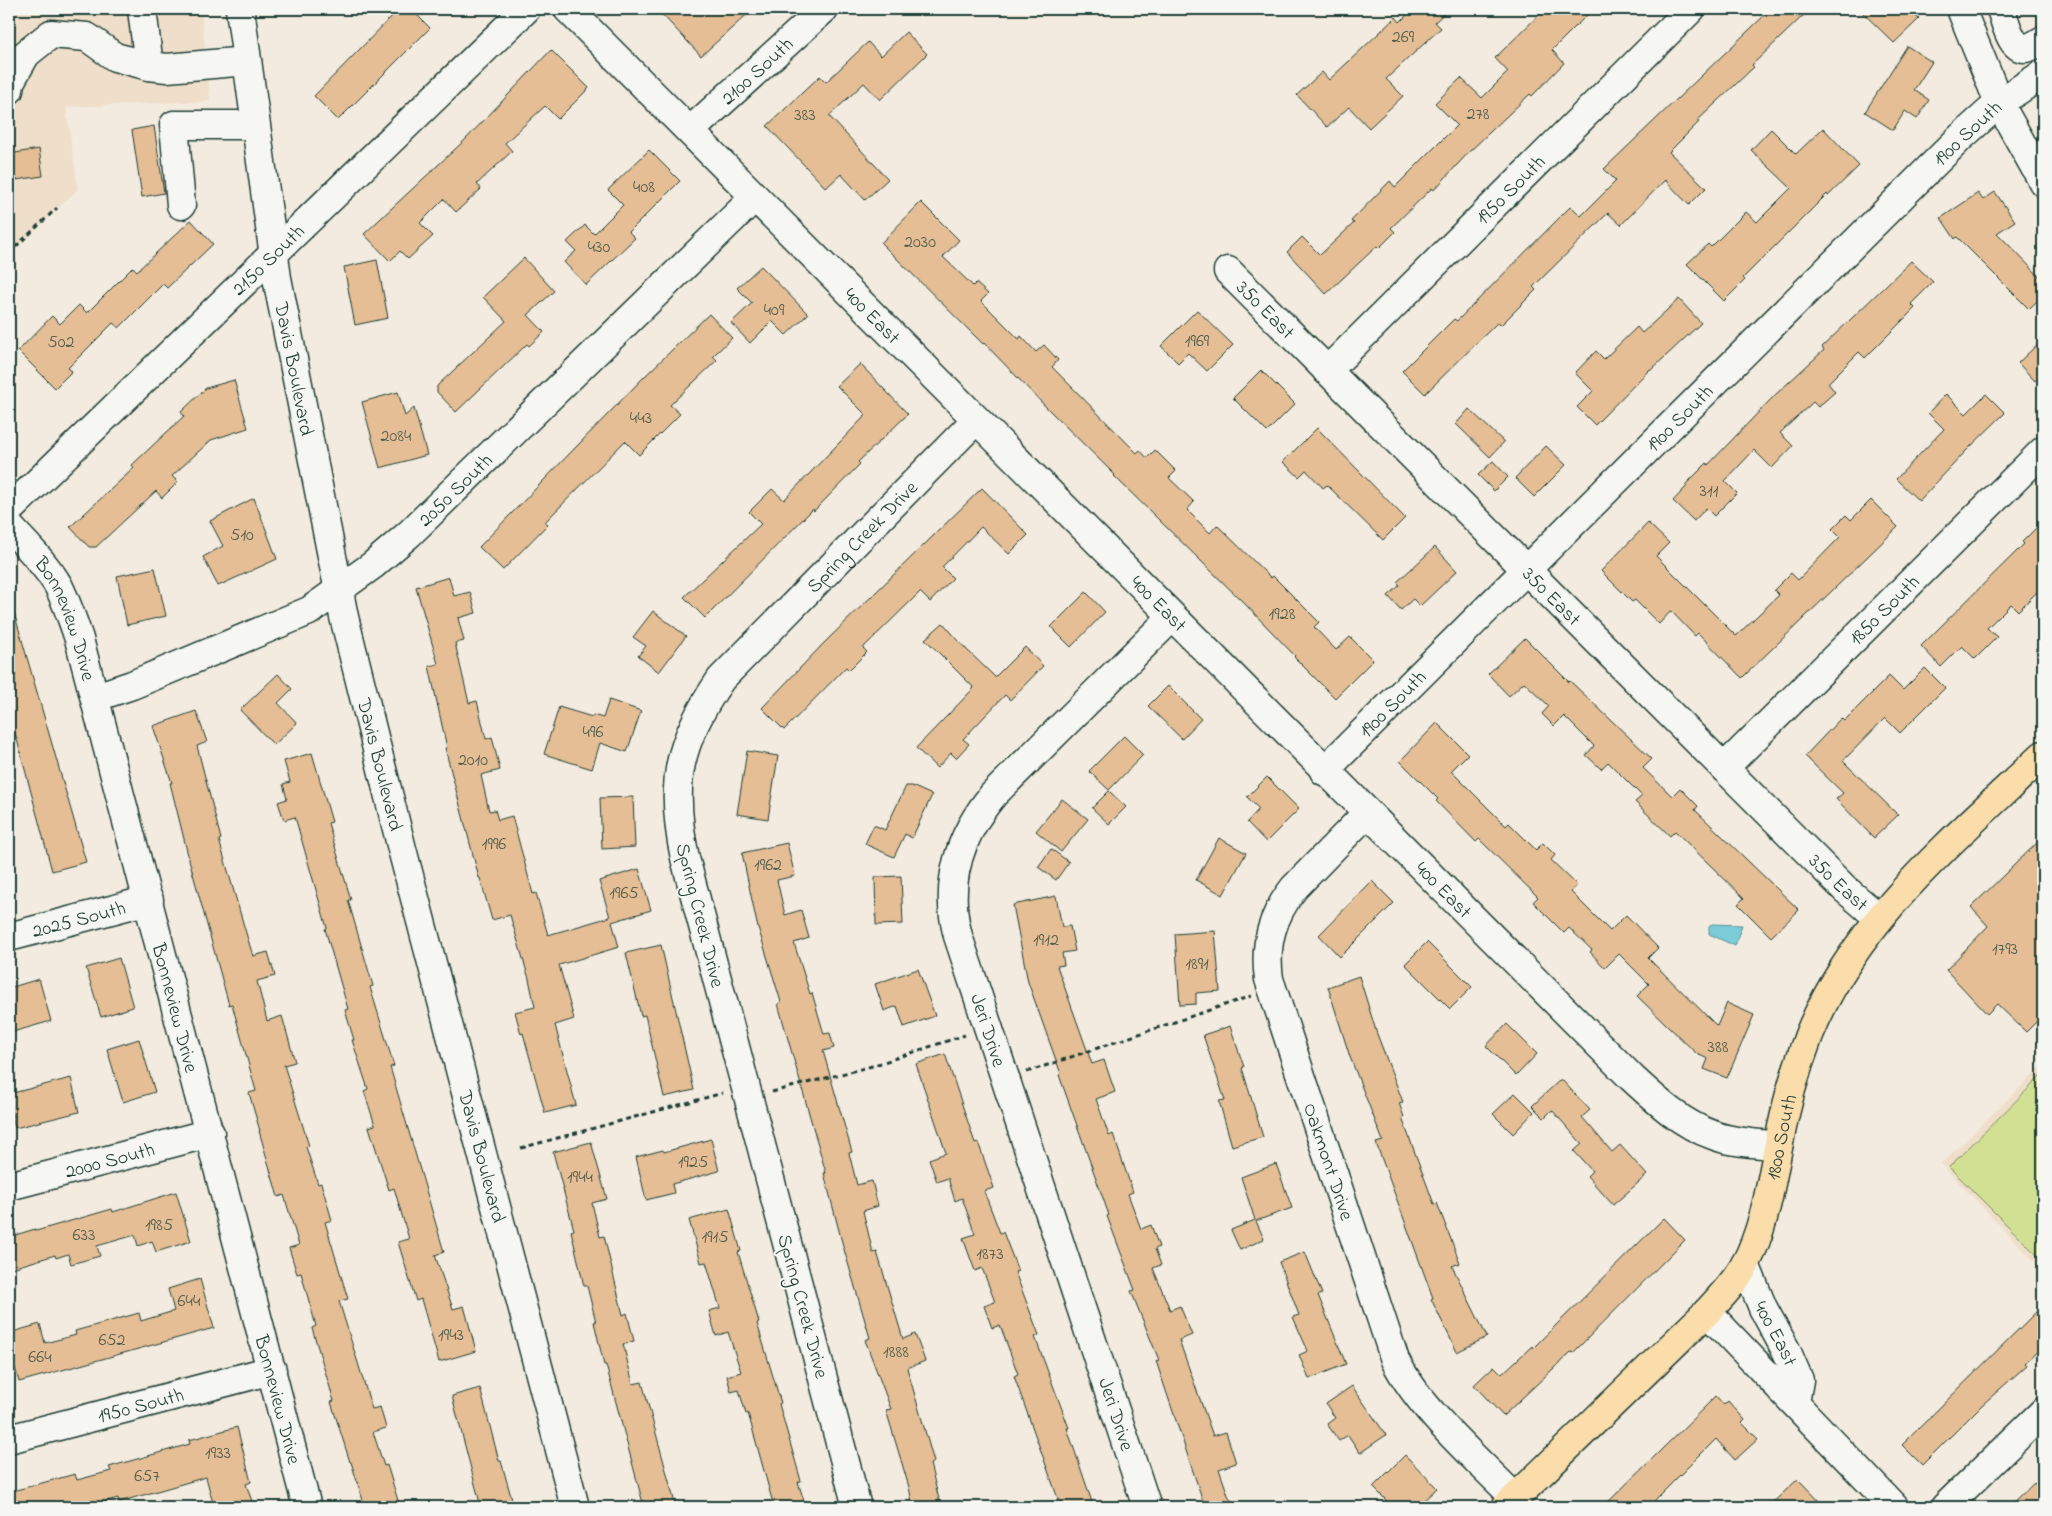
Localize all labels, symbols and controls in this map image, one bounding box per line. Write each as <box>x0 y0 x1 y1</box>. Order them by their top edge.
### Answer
house number: 269 <box>1392 25 1415 51</box>
street label: 2100 South <box>715 31 801 113</box>
street label: 1900 South <box>1927 95 2010 174</box>
house number: 278 <box>1466 102 1490 128</box>
house number: 383 <box>794 103 816 129</box>
street label: 1950 South <box>1470 149 1553 232</box>
house number: 408 <box>633 175 655 201</box>
street label: 2150 South <box>226 219 312 304</box>
house number: 2030 <box>904 230 936 256</box>
house number: 430 <box>588 235 611 261</box>
street label: 350 East <box>1228 275 1301 347</box>
street label: 400 East <box>836 282 906 352</box>
house number: 409 <box>764 298 785 324</box>
street label: Davis Boulevard <box>265 299 320 439</box>
house number: 1969 <box>1185 329 1210 355</box>
house number: 502 <box>47 330 75 356</box>
street label: 1900 South <box>1640 379 1721 460</box>
house number: 443 <box>630 406 652 432</box>
house number: 2084 <box>381 424 412 450</box>
street label: 2050 South <box>413 448 500 535</box>
street label: Spring Creek Drive <box>801 475 926 601</box>
house number: 311 <box>1700 479 1719 505</box>
house number: 510 <box>230 523 254 549</box>
street label: Bonneview Drive <box>25 551 101 685</box>
street label: 350 East <box>1514 561 1587 634</box>
street label: 1850 South <box>1843 569 1927 653</box>
street label: 400 East <box>1122 570 1193 640</box>
house number: 1928 <box>1269 602 1296 628</box>
street label: 1900 South <box>1353 665 1434 746</box>
street label: Davis Boulevard <box>348 695 409 834</box>
house number: 496 <box>583 720 603 746</box>
house number: 2010 <box>458 748 488 774</box>
house number: 1996 <box>482 832 506 858</box>
street label: Spring Creek Drive <box>666 840 731 991</box>
street label: 350 East <box>1801 848 1874 920</box>
house number: 1962 <box>754 853 782 879</box>
street label: 400 East <box>1407 856 1478 926</box>
house number: 1965 <box>609 881 639 907</box>
street label: 2025 South <box>29 895 129 947</box>
house number: 1912 <box>1033 928 1059 954</box>
house number: 1793 <box>1992 937 2018 963</box>
street label: Bonneview Drive <box>142 939 204 1076</box>
house number: 1891 <box>1185 952 1209 978</box>
street label: Jeri Drive <box>961 990 1012 1071</box>
house number: 388 <box>1708 1035 1729 1061</box>
street label: Davis Boulevard <box>449 1087 512 1226</box>
street label: 1800 South <box>1760 1091 1806 1183</box>
street label: Oakmont Drive <box>1294 1100 1360 1225</box>
street label: 2000 South <box>62 1136 158 1188</box>
house number: 1925 <box>678 1150 708 1176</box>
house number: 1944 <box>567 1165 594 1191</box>
house number: 1985 <box>145 1213 173 1239</box>
house number: 633 <box>73 1223 95 1249</box>
house number: 1915 <box>701 1225 729 1251</box>
street label: Spring Creek Drive <box>767 1231 835 1382</box>
house number: 1873 <box>976 1242 1004 1268</box>
house number: 644 <box>178 1289 201 1315</box>
street label: 400 East <box>1745 1297 1803 1371</box>
house number: 1943 <box>438 1323 464 1349</box>
house number: 652 <box>98 1328 126 1354</box>
street label: Bonneview Drive <box>245 1331 307 1468</box>
house number: 1888 <box>883 1340 909 1366</box>
house number: 664 <box>28 1345 52 1371</box>
street label: Jeri Drive <box>1089 1374 1140 1455</box>
street label: 1950 South <box>95 1382 188 1432</box>
house number: 1933 <box>205 1441 231 1467</box>
house number: 657 <box>134 1464 160 1490</box>

